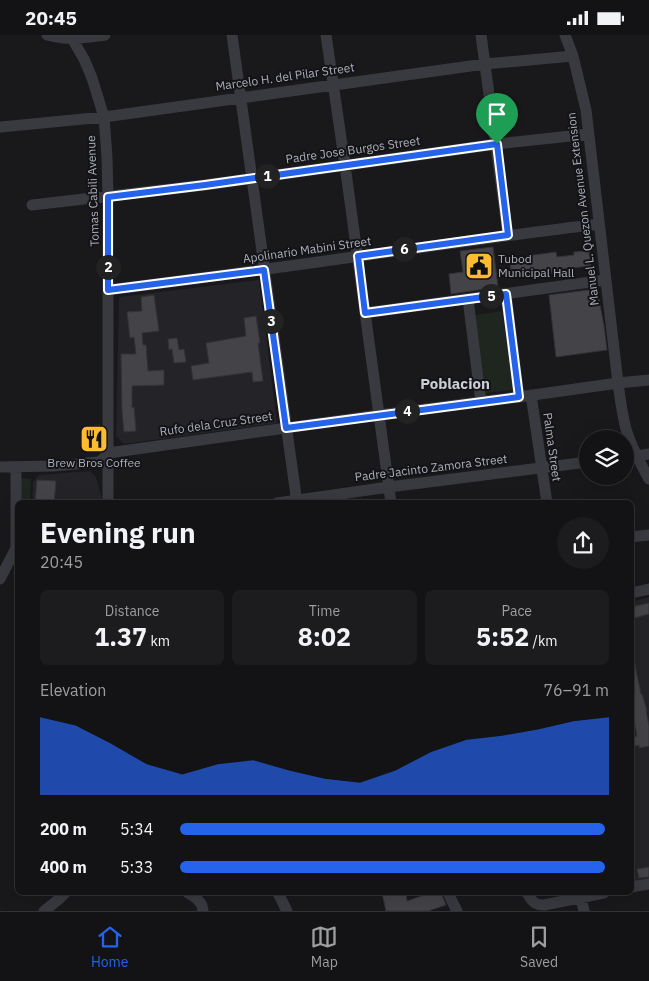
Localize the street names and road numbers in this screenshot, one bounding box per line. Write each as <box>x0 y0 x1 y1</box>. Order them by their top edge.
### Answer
street label: Marcelo H. del Pilar Street <box>214 59 355 94</box>
street label: Manuel L. Quezon Avenue Extension <box>563 112 602 306</box>
street label: Padre Jose Burgos Street <box>285 133 421 166</box>
street label: Tomas Cabili Avenue <box>83 135 102 247</box>
street label: Apolinario Mabini Street <box>242 233 372 266</box>
street label: Rufo dela Cruz Street <box>158 408 273 439</box>
street label: Palma Street <box>540 411 565 482</box>
street label: Padre Jacinto Zamora Street <box>354 451 508 484</box>

